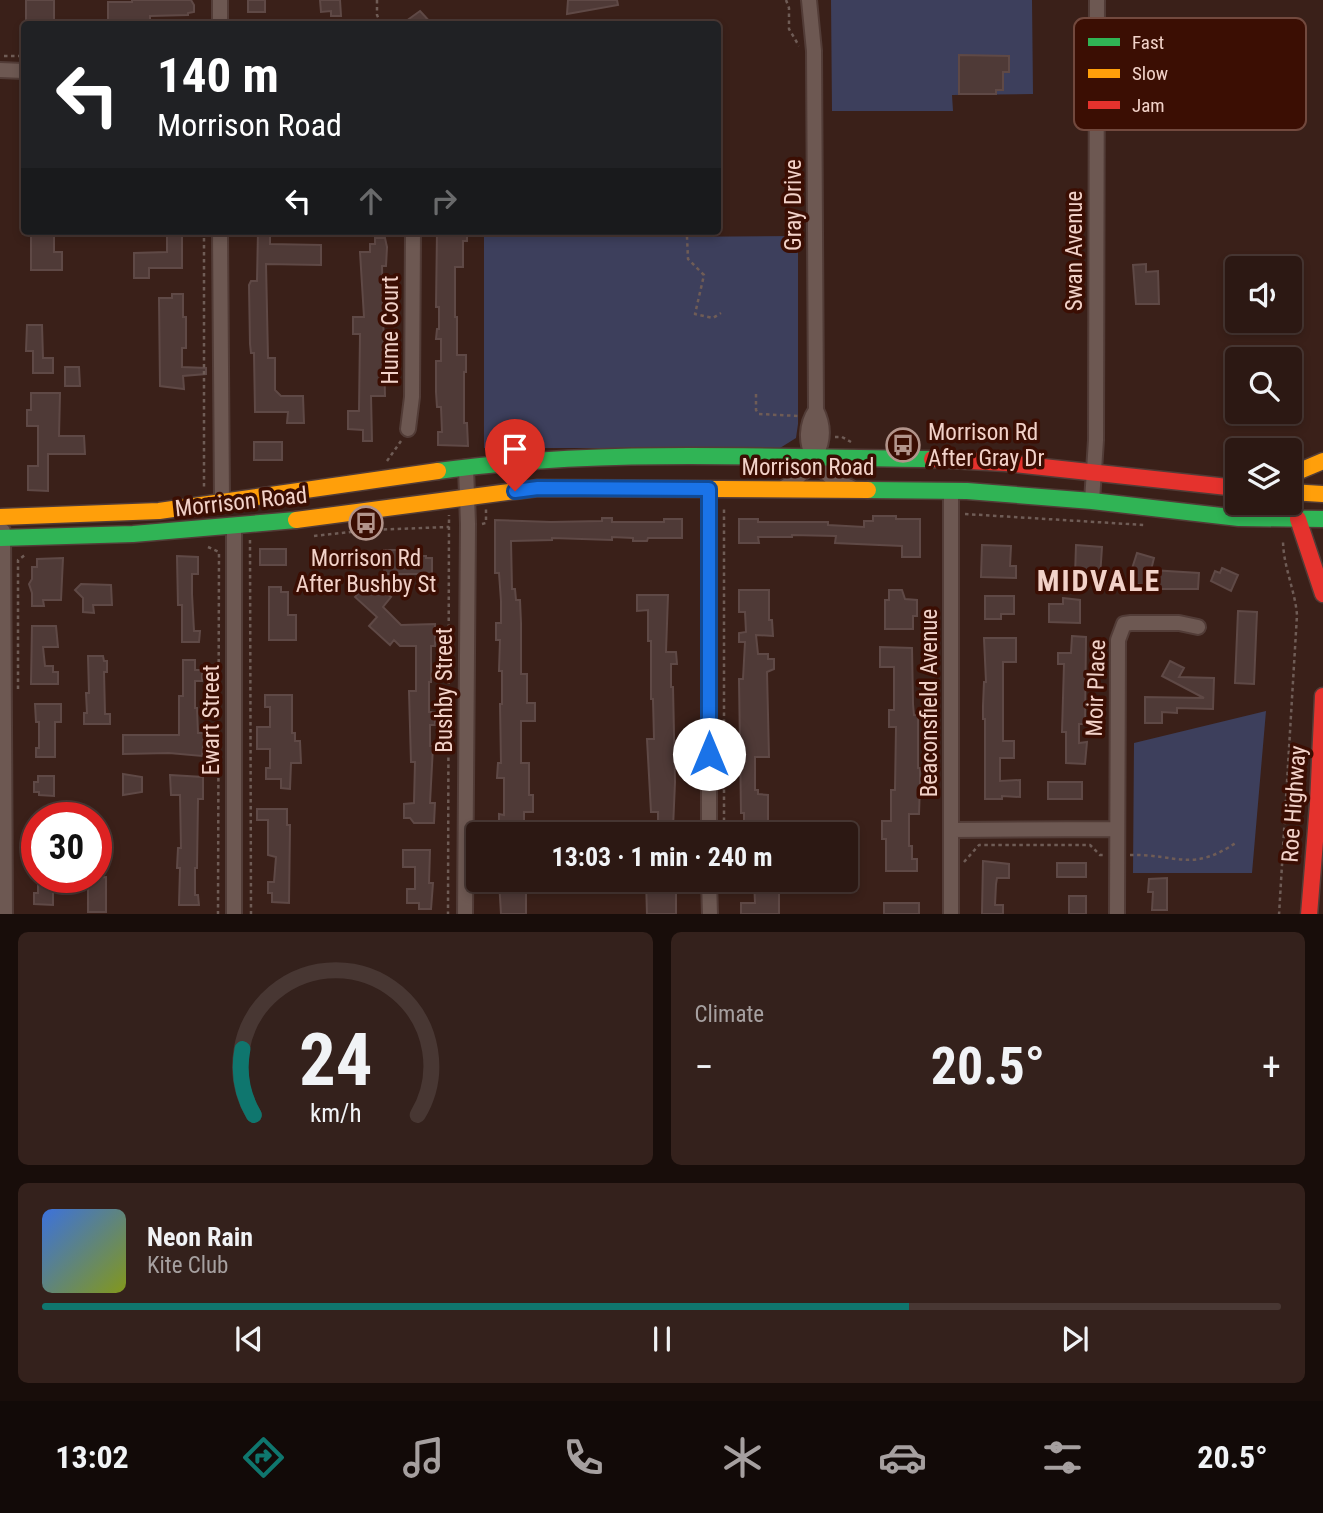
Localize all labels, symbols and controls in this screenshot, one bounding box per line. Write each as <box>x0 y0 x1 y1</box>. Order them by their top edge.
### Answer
legend <box>1074 18 1306 130</box>
text: Fast <box>1132 31 1164 54</box>
text: 140 m <box>157 47 279 104</box>
icon: left <box>42 49 133 140</box>
text: Slow <box>1132 62 1168 85</box>
text: Jam <box>1132 94 1165 117</box>
text: Morrison Road <box>157 106 342 144</box>
street label: Gray Drive <box>780 159 807 251</box>
icon: left <box>279 182 317 220</box>
icon: ahead <box>352 182 390 220</box>
icon: right <box>425 182 463 220</box>
street label: Swan Avenue <box>1061 191 1088 311</box>
map controls <box>1225 256 1302 515</box>
button: sound <box>1225 256 1302 333</box>
street label: Hume Court <box>377 276 404 384</box>
button: search <box>1225 347 1302 424</box>
pin <box>485 419 545 491</box>
place label: Morrison Rd After Gray Dr <box>928 419 1044 472</box>
bus stop icon: Morrison Rd After Gray Dr <box>884 426 922 464</box>
icon: arrive <box>496 430 534 468</box>
button: layers <box>1225 438 1302 515</box>
street label: Morrison Road <box>742 454 874 481</box>
street label: Morrison Road <box>174 482 308 522</box>
bus stop icon: Morrison Rd After Bushby St <box>347 504 385 542</box>
place label: Morrison Rd After Bushby St <box>296 545 436 598</box>
district label: MIDVALE <box>1037 563 1161 598</box>
street label: Beaconsfield Avenue <box>916 609 943 797</box>
street label: Bushby Street <box>431 627 458 753</box>
street label: Moir Place <box>1081 639 1111 737</box>
street label: Ewart Street <box>198 665 225 775</box>
position arrow <box>672 717 746 791</box>
street label: Roe Highway <box>1276 744 1312 863</box>
speed limit sign: 30 <box>21 802 112 893</box>
text: 13:03 · 1 min · 240 m <box>552 842 772 872</box>
text: Climate <box>695 1001 764 1028</box>
text: 24 <box>298 1017 372 1103</box>
text: 20.5° <box>931 1036 1045 1097</box>
text: − <box>695 1045 714 1089</box>
text: + <box>1262 1045 1281 1089</box>
text: km/h <box>310 1098 361 1127</box>
text: Neon Rain <box>147 1222 253 1252</box>
text: Kite Club <box>147 1252 228 1279</box>
icon: previous <box>230 1320 268 1358</box>
icon: pause <box>643 1320 681 1358</box>
icon: next <box>1056 1320 1094 1358</box>
icon: directions <box>239 1433 288 1482</box>
icon: music <box>399 1433 448 1482</box>
icon: phone <box>559 1433 608 1482</box>
icon: climate <box>718 1433 767 1482</box>
icon: car <box>878 1433 927 1482</box>
icon: filters <box>1038 1433 1087 1482</box>
text: 13:02 <box>55 1438 129 1476</box>
text: 20.5° <box>1197 1438 1268 1476</box>

